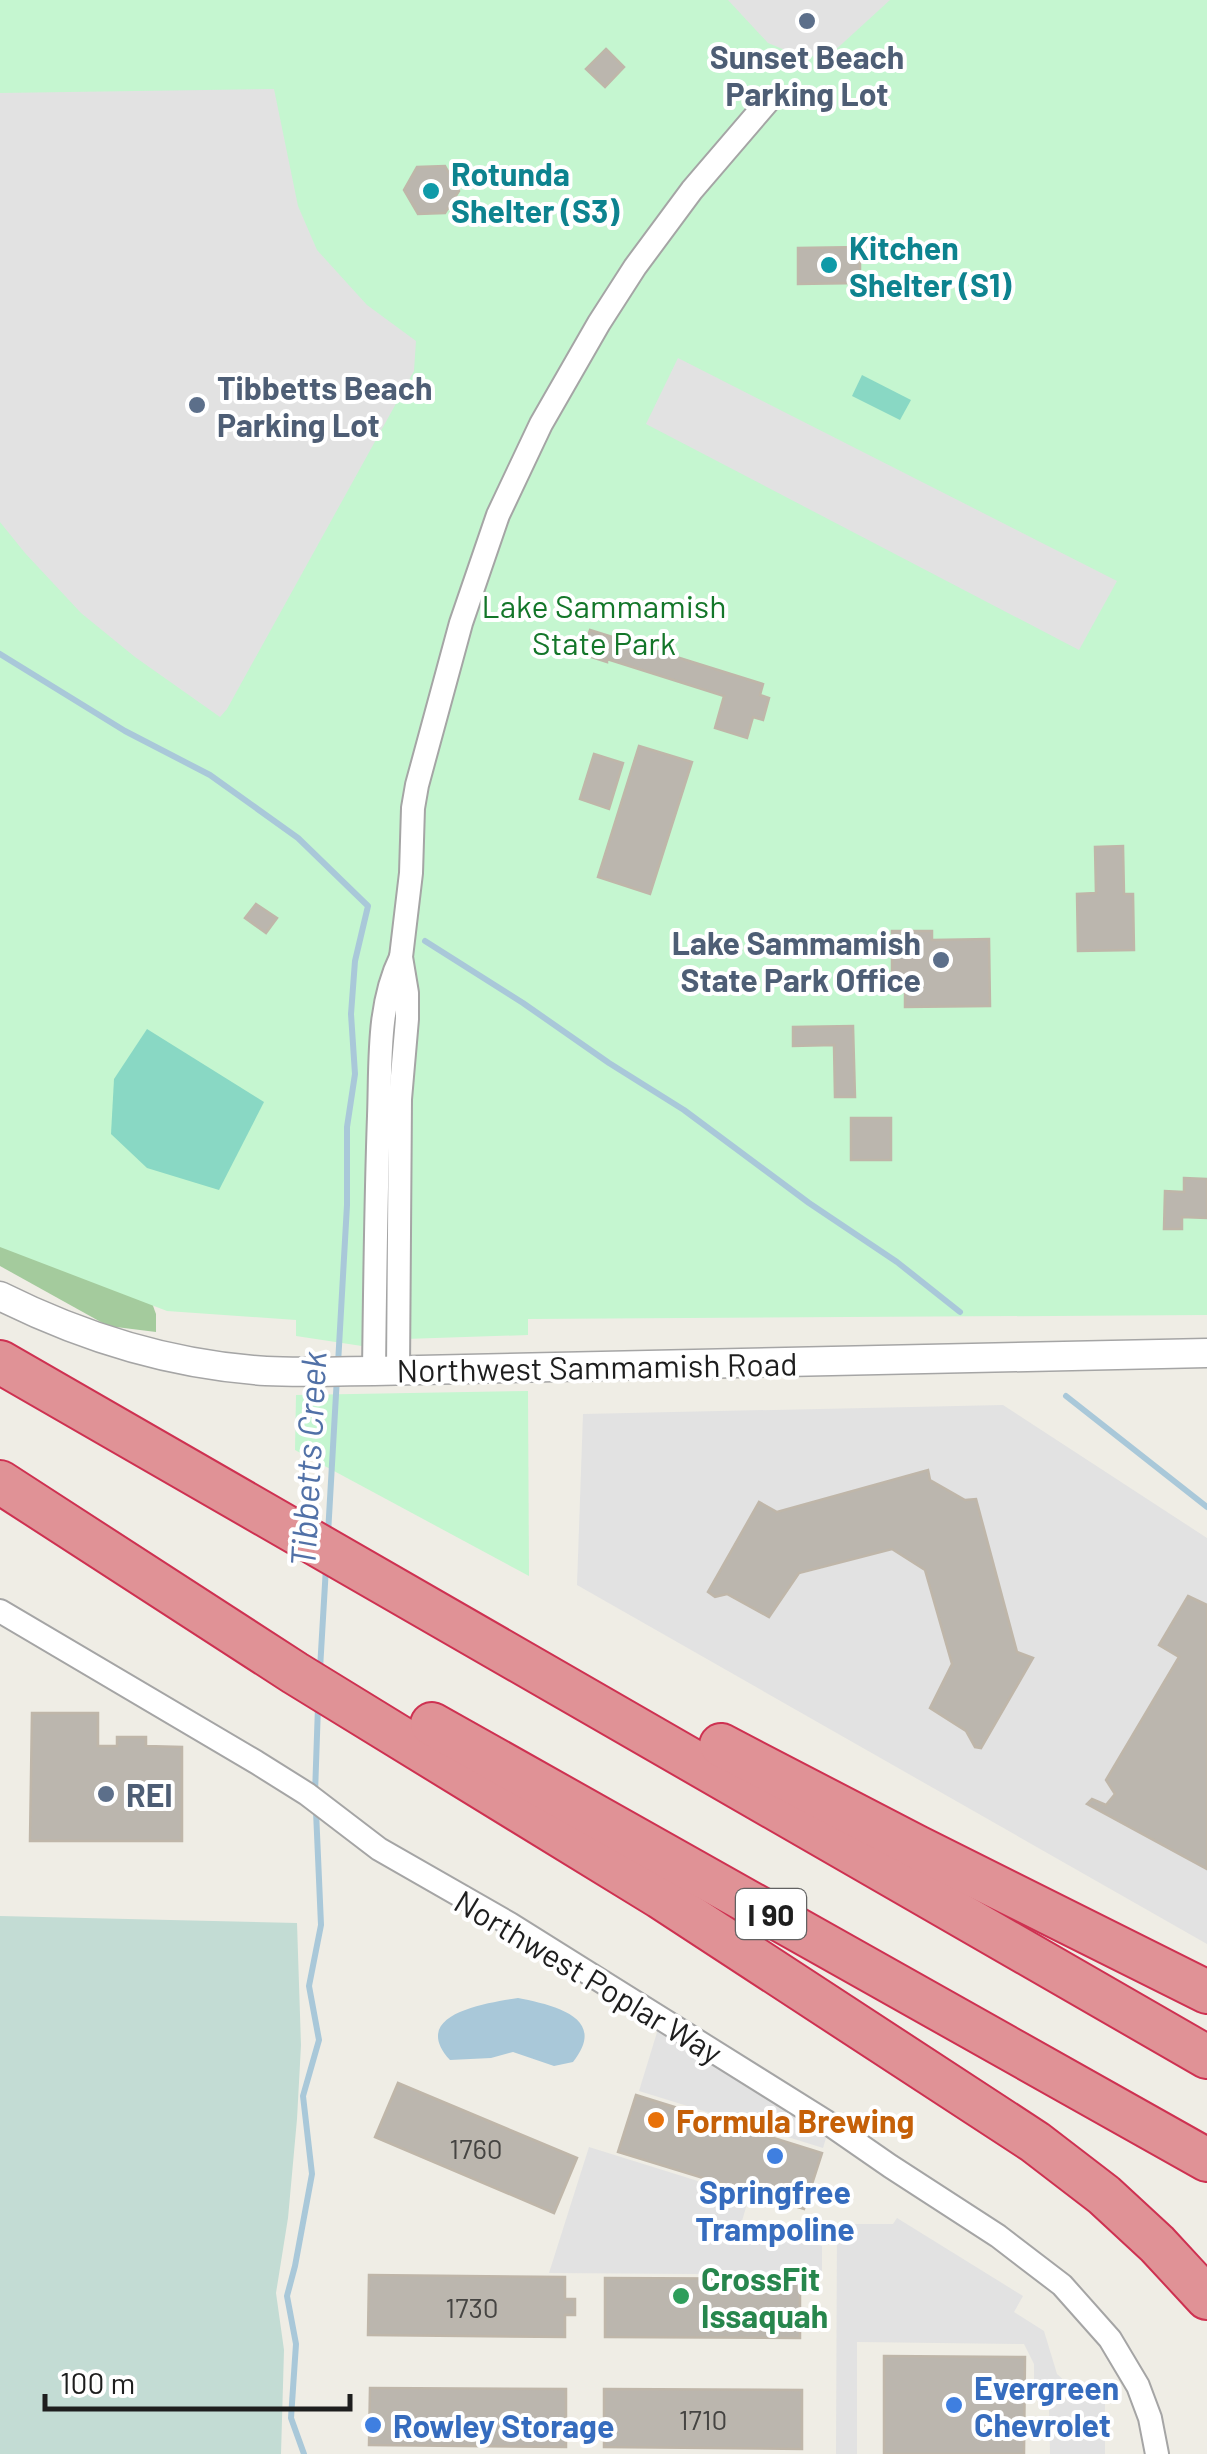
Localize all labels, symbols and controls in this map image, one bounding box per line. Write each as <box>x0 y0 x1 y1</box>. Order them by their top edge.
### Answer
marker: Sunset Beach Parking Lot <box>796 10 818 32</box>
place label: Sunset Beach Parking Lot <box>710 37 904 112</box>
place label: Rotunda Shelter (S3) <box>451 154 620 229</box>
marker: Rotunda Shelter (S3) <box>420 180 442 202</box>
place label: Kitchen Shelter (S1) <box>849 228 1012 303</box>
marker: Kitchen Shelter (S1) <box>818 254 840 276</box>
place label: Tibbetts Beach Parking Lot <box>217 368 432 443</box>
marker: Tibbetts Beach Parking Lot <box>186 394 208 416</box>
park label: Lake Sammamish State Park <box>482 586 726 661</box>
place label: Lake Sammamish State Park Office <box>672 923 921 998</box>
marker: Lake Sammamish State Park Office <box>930 949 952 971</box>
street label: Northwest Sammamish Road <box>396 1344 798 1388</box>
water label: Tibbetts Creek <box>280 1350 334 1568</box>
place label: REI <box>126 1775 173 1813</box>
marker: REI <box>95 1783 117 1805</box>
street label: Northwest Poplar Way <box>448 1881 730 2071</box>
road number: I 90 <box>736 1889 806 1939</box>
place label: Formula Brewing <box>676 2101 914 2139</box>
marker: Formula Brewing <box>645 2109 667 2131</box>
house number: 1760 <box>449 2131 503 2165</box>
marker: Springfree Trampoline <box>764 2145 786 2167</box>
place label: Springfree Trampoline <box>695 2172 855 2247</box>
place label: CrossFit Issaquah <box>701 2259 828 2334</box>
marker: CrossFit Issaquah <box>670 2285 692 2307</box>
house number: 1730 <box>445 2290 499 2324</box>
scale bar <box>45 2349 350 2411</box>
text: 100 m <box>60 2364 135 2400</box>
place label: Evergreen Chevrolet <box>974 2368 1119 2443</box>
marker: Evergreen Chevrolet <box>943 2394 965 2416</box>
house number: 1710 <box>679 2402 727 2436</box>
place label: Rowley Storage <box>393 2406 614 2444</box>
marker: Rowley Storage <box>362 2414 384 2436</box>

